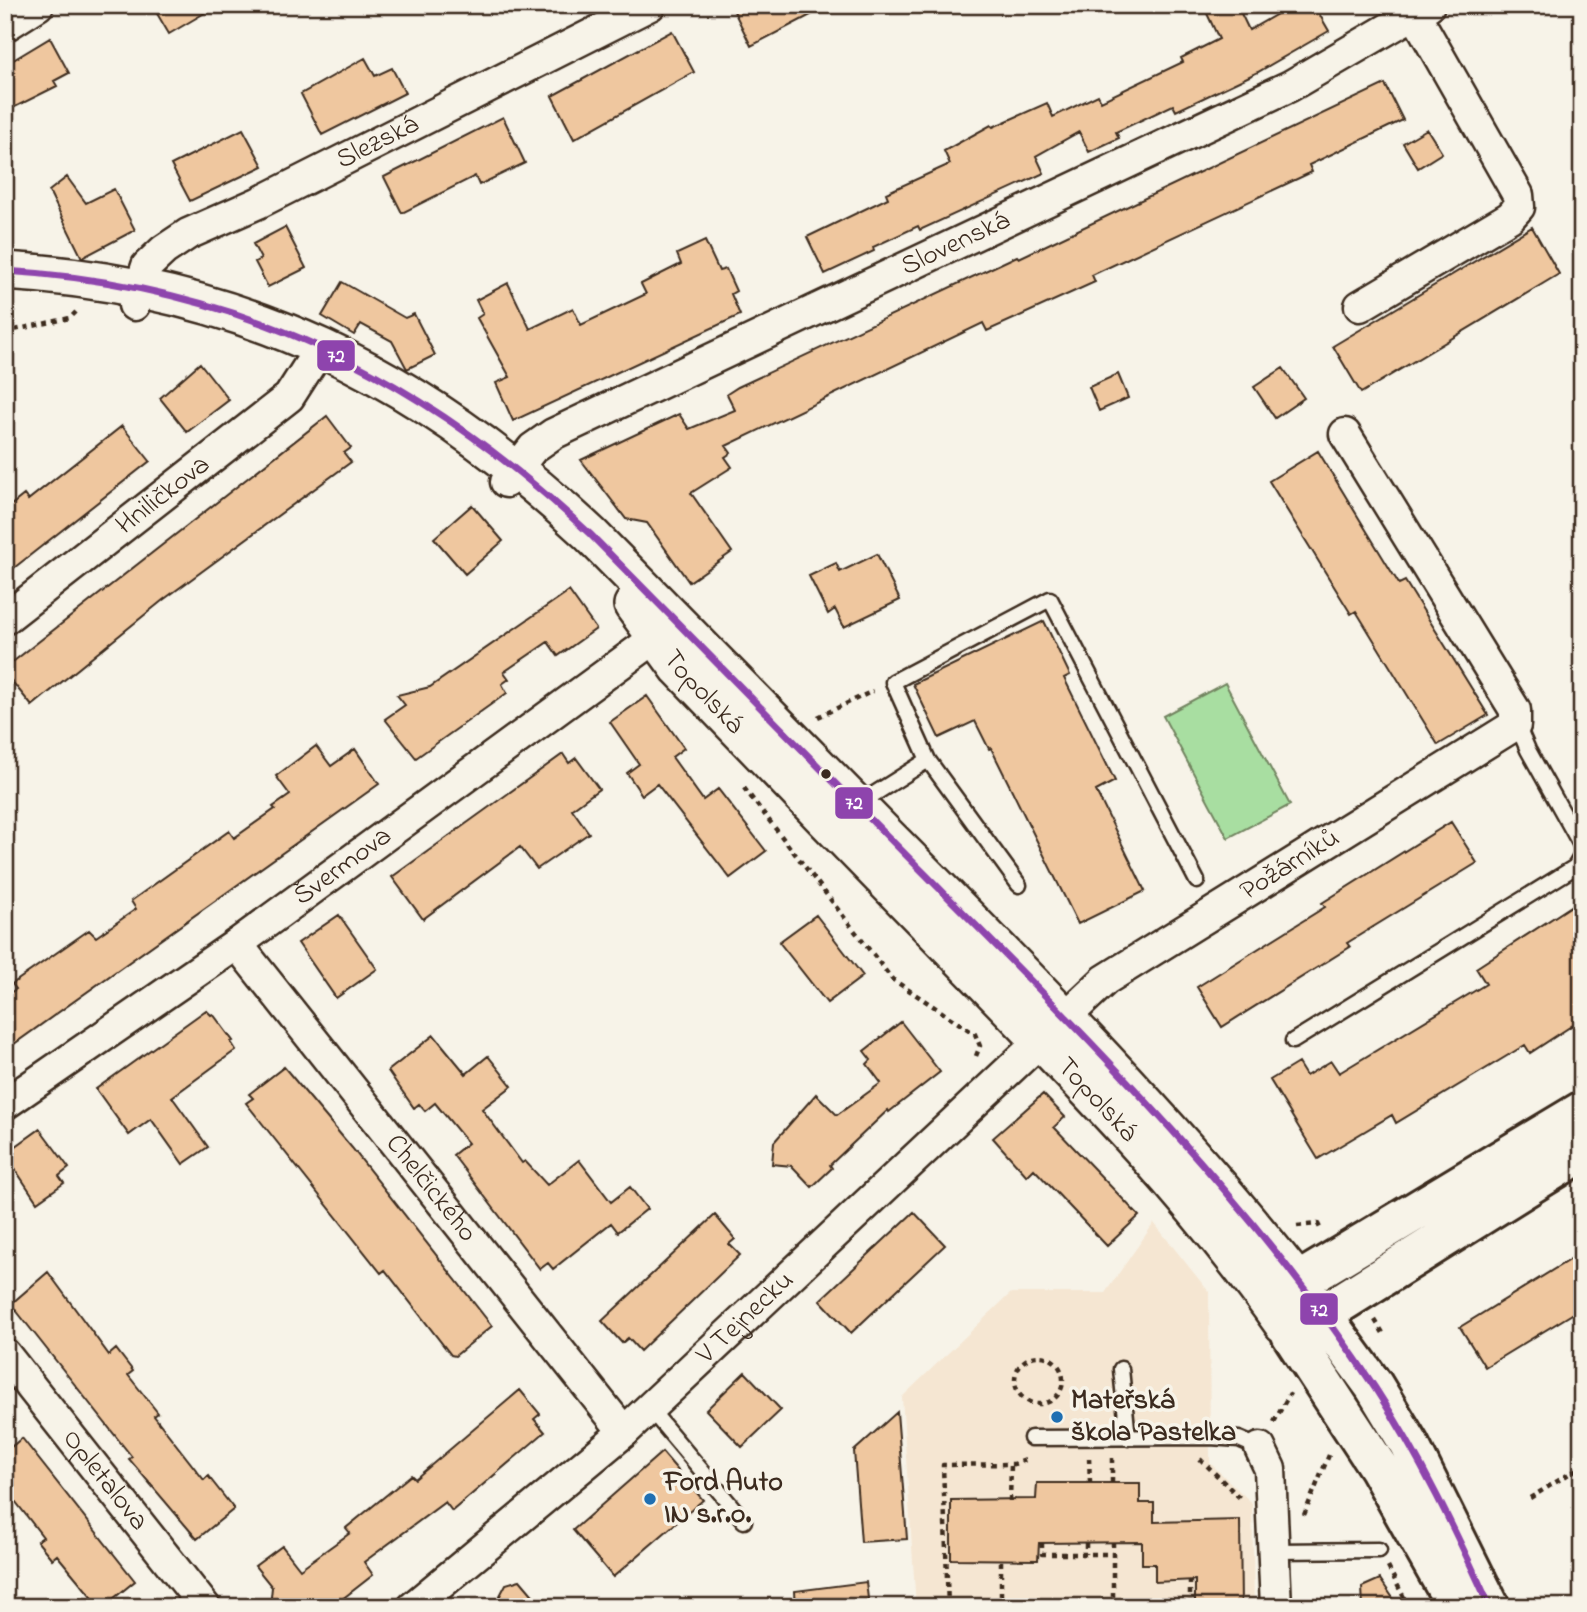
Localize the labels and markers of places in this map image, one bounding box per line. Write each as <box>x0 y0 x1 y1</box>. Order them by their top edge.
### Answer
unlabelled marker <box>819 767 833 781</box>
place label: Mateřská škola Pastelka <box>1071 1381 1236 1454</box>
marker: Mateřská škola Pastelka <box>1049 1409 1065 1425</box>
place label: Ford Auto IN s.r.o. <box>662 1463 783 1536</box>
marker: Ford Auto IN s.r.o. <box>642 1491 658 1507</box>

